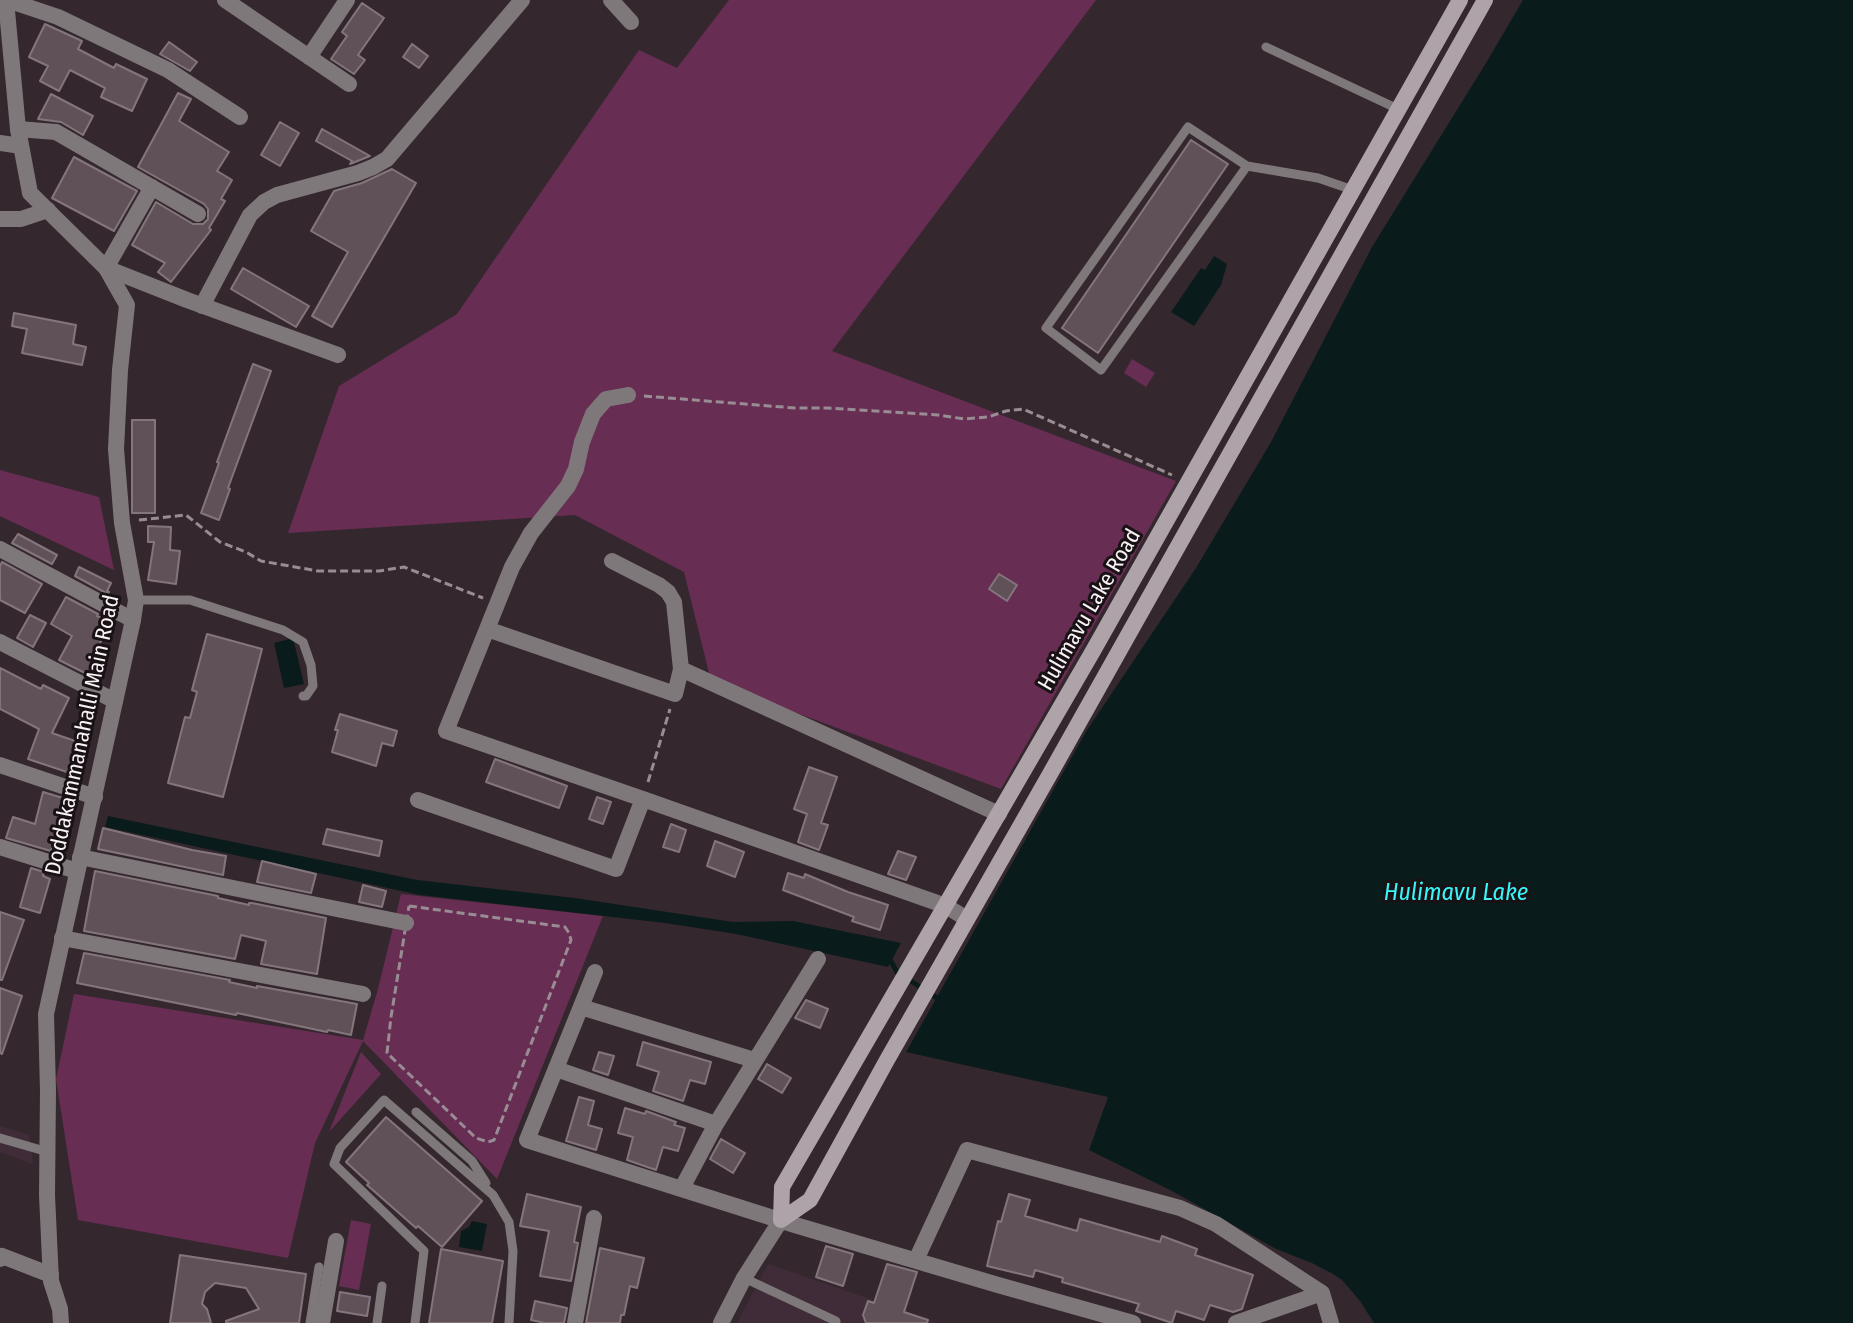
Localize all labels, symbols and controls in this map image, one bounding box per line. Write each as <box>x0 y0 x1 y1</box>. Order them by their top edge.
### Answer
street label: Hulimavu Lake Road <box>1033 525 1147 695</box>
street label: Doddakammanahalli Main Road <box>40 593 126 877</box>
water label: Hulimavu Lake <box>1384 879 1528 907</box>

